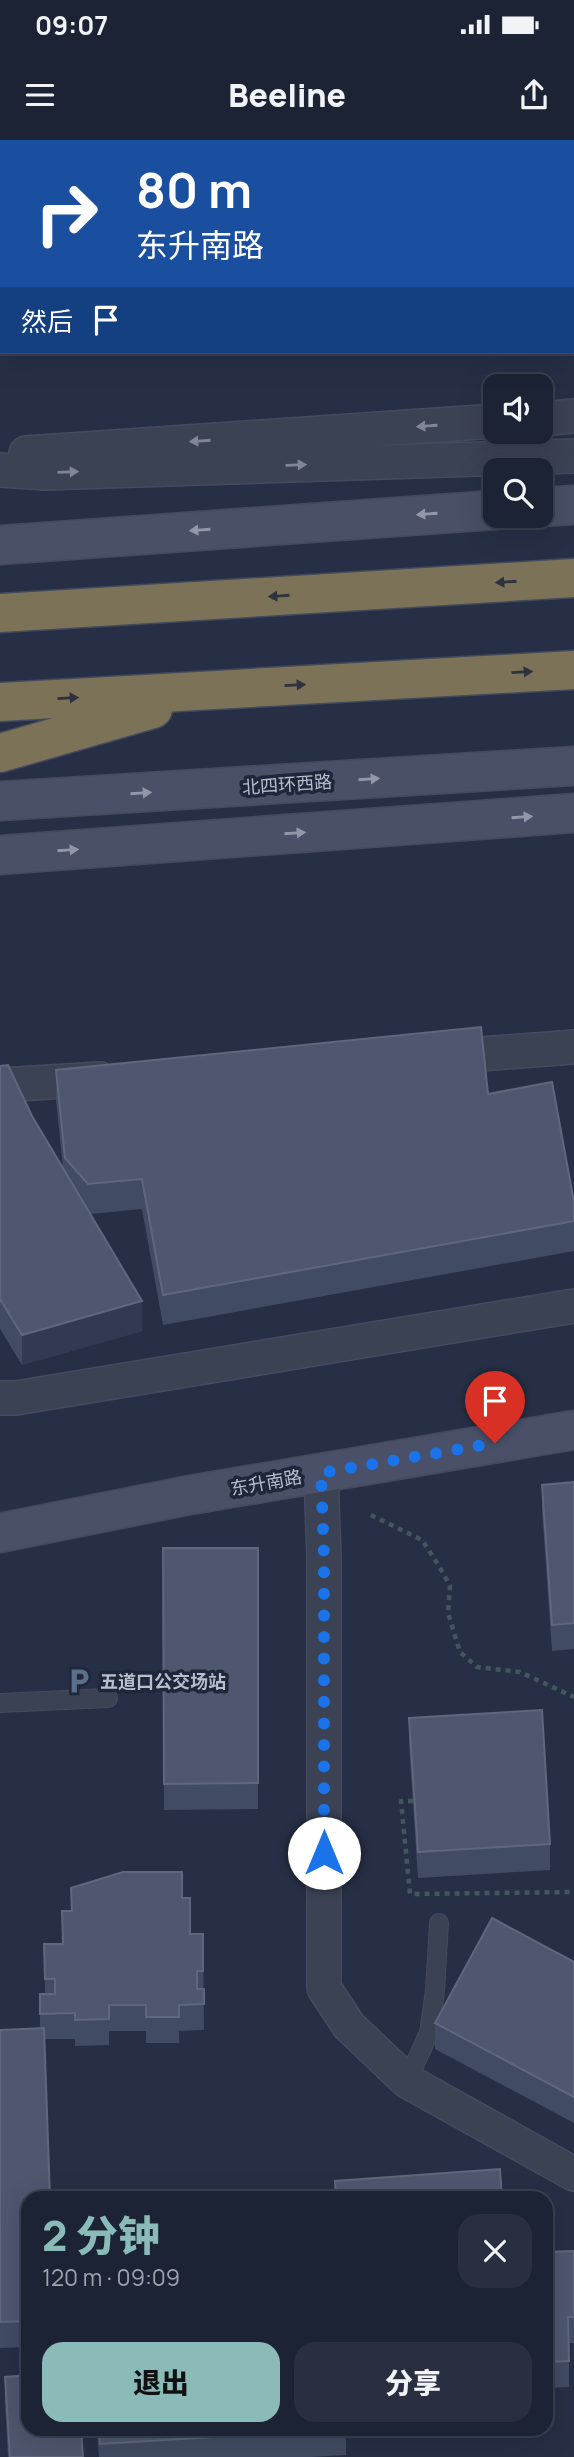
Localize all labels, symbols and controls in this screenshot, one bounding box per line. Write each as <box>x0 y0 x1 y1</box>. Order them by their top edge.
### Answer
text: 09:07 <box>35 7 108 43</box>
text: Beeline <box>228 73 346 117</box>
icon: menu <box>21 76 59 114</box>
icon: share <box>515 76 553 114</box>
text: 80 m <box>136 156 252 223</box>
icon: right <box>21 168 112 259</box>
text: 东升南路 <box>136 223 264 267</box>
icon: arrive <box>87 301 125 339</box>
text: 然后 <box>21 303 73 339</box>
map controls <box>483 374 553 528</box>
button: sound <box>483 374 553 444</box>
one-way arrow <box>416 421 438 432</box>
one-way arrow <box>189 435 211 446</box>
button: search <box>483 458 553 528</box>
one-way arrow <box>285 459 307 471</box>
one-way arrow <box>57 467 79 478</box>
one-way arrow <box>416 509 438 520</box>
one-way arrow <box>189 525 211 536</box>
one-way arrow <box>495 577 517 588</box>
one-way arrow <box>268 591 290 602</box>
one-way arrow <box>512 667 534 678</box>
one-way arrow <box>284 679 306 690</box>
one-way arrow <box>57 693 79 704</box>
street label: 北四环西路 <box>241 769 333 799</box>
one-way arrow <box>358 773 380 784</box>
one-way arrow <box>131 787 153 798</box>
one-way arrow <box>511 811 533 822</box>
one-way arrow <box>284 828 306 839</box>
one-way arrow <box>57 844 79 855</box>
pin <box>465 1371 525 1443</box>
icon: arrive <box>476 1382 514 1420</box>
street label: 东升南路 <box>228 1464 304 1500</box>
parking icon: 五道口公交场站 <box>64 1666 94 1696</box>
place label: 五道口公交场站 <box>100 1669 226 1693</box>
position arrow <box>287 1816 361 1890</box>
text: 2 分钟 <box>42 2206 160 2264</box>
button: close <box>458 2214 532 2288</box>
text: 120 m · 09:09 <box>42 2261 180 2293</box>
button: 退出 <box>42 2342 280 2422</box>
button: 分享 <box>294 2342 532 2422</box>

